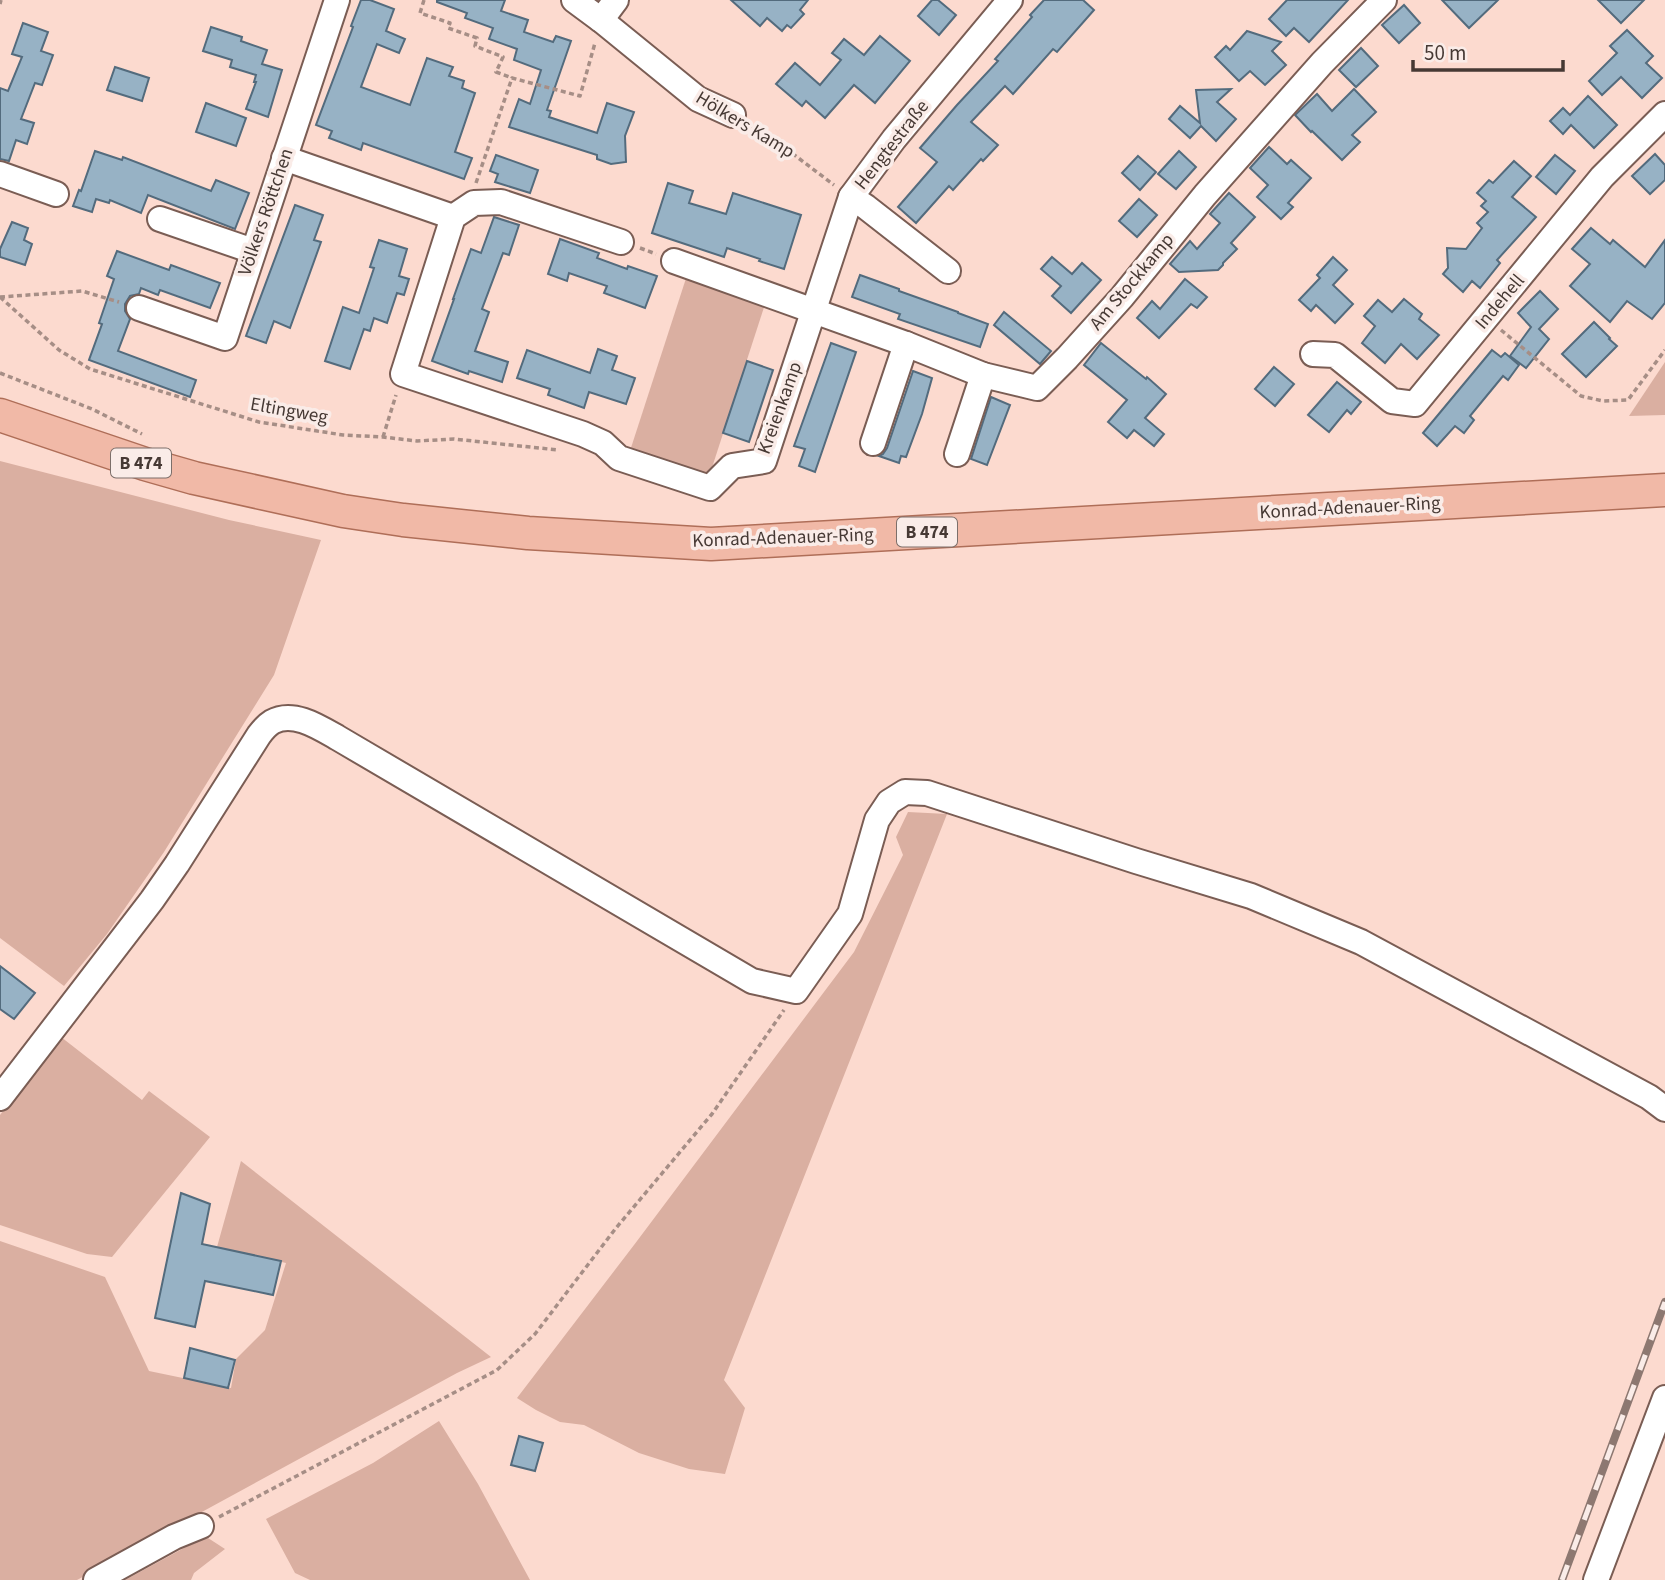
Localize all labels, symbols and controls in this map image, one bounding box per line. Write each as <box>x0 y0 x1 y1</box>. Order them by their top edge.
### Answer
scale bar <box>1413 28 1564 72</box>
text: 50 m <box>1424 38 1466 68</box>
street label: Hölkers Kamp <box>690 85 800 165</box>
street label: Hengtestraße <box>848 94 936 196</box>
street label: Völkers Röttchen <box>232 145 300 279</box>
street label: Am Stockkamp <box>1083 228 1181 336</box>
street label: Indehell <box>1469 268 1531 336</box>
street label: Kreienkamp <box>751 358 809 458</box>
street label: Eltingweg <box>248 391 330 431</box>
road number: B 474 <box>111 448 171 477</box>
street label: Konrad-Adenauer-Ring <box>1259 490 1442 526</box>
road number: B 474 <box>897 518 957 546</box>
street label: Konrad-Adenauer-Ring <box>692 521 874 555</box>

